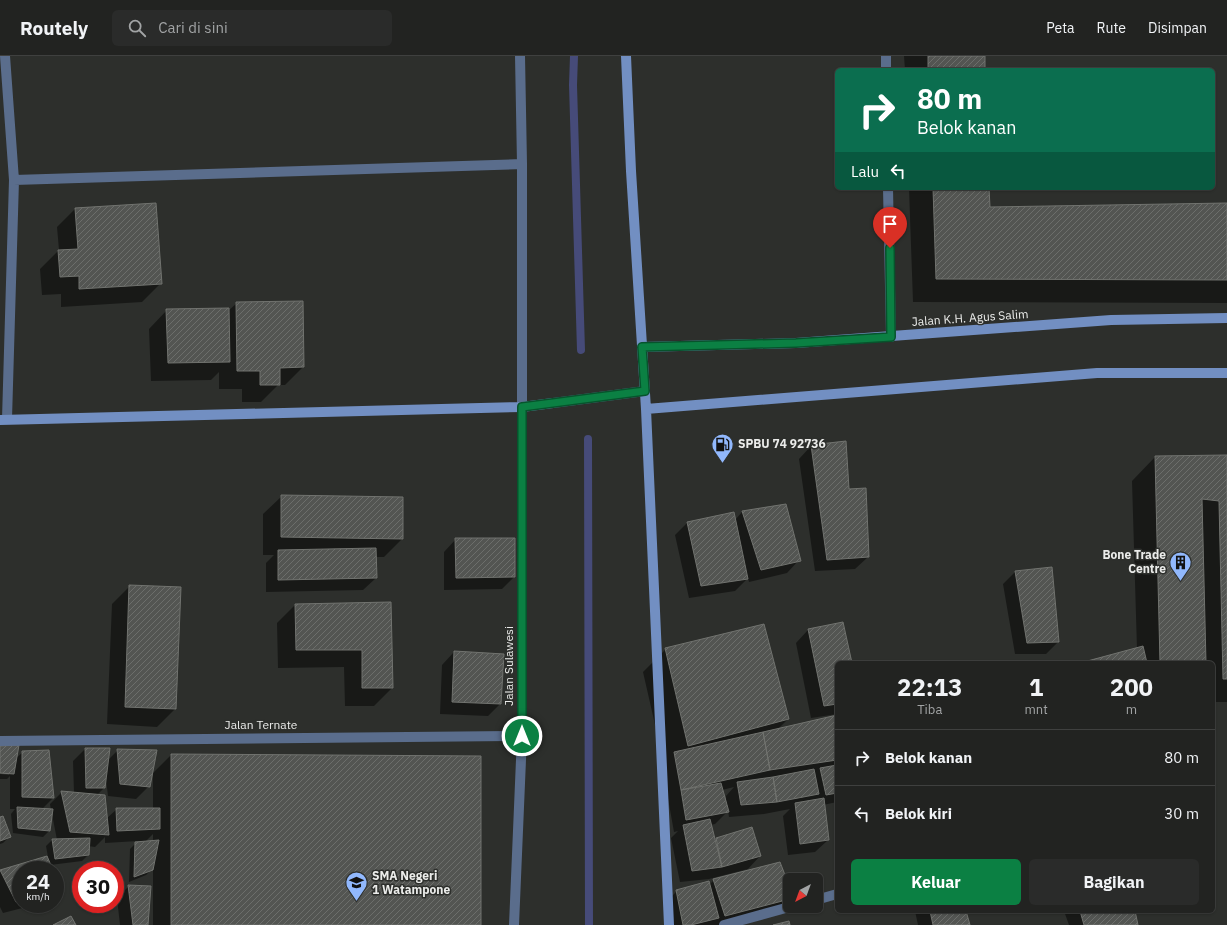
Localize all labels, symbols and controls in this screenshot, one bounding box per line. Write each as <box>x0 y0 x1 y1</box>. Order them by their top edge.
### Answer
search box <box>112 10 392 46</box>
text: Routely <box>20 16 88 40</box>
icon: search <box>126 17 148 39</box>
text: Cari di sini <box>158 18 228 37</box>
text: Peta <box>1046 19 1075 37</box>
text: Rute <box>1097 19 1126 37</box>
text: Disimpan <box>1148 19 1207 37</box>
text: 80 m <box>917 80 982 117</box>
icon: right <box>851 84 903 136</box>
text: Belok kanan <box>917 116 1016 139</box>
icon: left <box>887 160 909 182</box>
text: Lalu <box>851 162 879 181</box>
pin <box>873 207 907 248</box>
icon: arrive <box>879 213 901 235</box>
street label: Jalan K.H. Agus Salim <box>911 306 1029 329</box>
fuel station icon: SPBU 74 92736 <box>709 431 735 464</box>
place label: SPBU 74 92736 <box>738 436 826 451</box>
place label: Bone Trade Centre <box>1102 547 1166 576</box>
building icon: Bone Trade Centre <box>1168 549 1194 582</box>
street label: Jalan Sulawesi <box>501 626 516 706</box>
text: 22:13 <box>897 671 963 703</box>
text: 1 <box>1029 671 1043 703</box>
text: 200 <box>1110 671 1153 703</box>
text: Tiba <box>917 701 942 718</box>
text: mnt <box>1025 701 1048 718</box>
text: m <box>1126 701 1137 718</box>
position arrow <box>501 715 543 757</box>
street label: Jalan Ternate <box>225 717 298 732</box>
icon: right <box>851 747 873 769</box>
text: Belok kanan <box>885 748 972 767</box>
text: 80 m <box>1164 748 1199 767</box>
icon: left <box>851 803 873 825</box>
text: Belok kiri <box>885 804 952 823</box>
text: 30 m <box>1164 804 1199 823</box>
button: Keluar <box>851 859 1021 905</box>
button: Bagikan <box>1029 859 1199 905</box>
speed limit sign: 30 <box>72 861 124 913</box>
text: 24 <box>26 868 50 895</box>
place label: SMA Negeri 1 Watampone <box>372 868 450 897</box>
school or university icon: SMA Negeri 1 Watampone <box>344 870 370 903</box>
north arrow <box>783 873 823 913</box>
map controls <box>783 873 823 913</box>
text: km/h <box>26 890 50 903</box>

